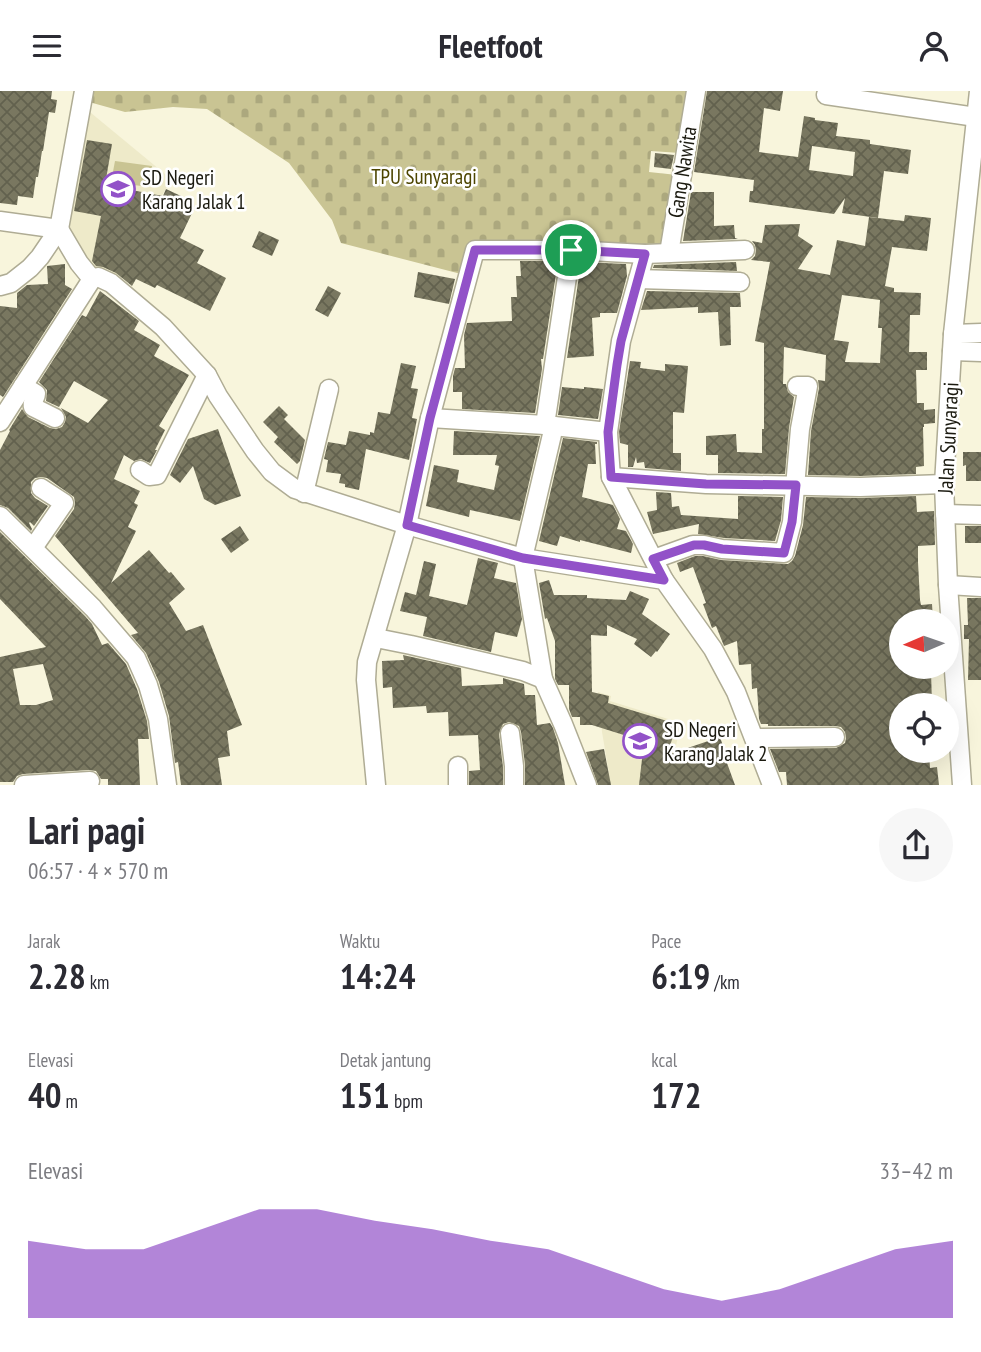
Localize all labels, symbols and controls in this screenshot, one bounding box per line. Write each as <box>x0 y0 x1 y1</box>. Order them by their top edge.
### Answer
text: Fleetfoot <box>438 25 543 67</box>
icon: menu <box>28 27 66 65</box>
icon: person <box>915 27 953 65</box>
street label: Gang Nawita <box>661 124 703 220</box>
park label: TPU Sunyaragi <box>371 163 477 190</box>
place label: SD Negeri Karang Jalak 1 <box>142 164 246 215</box>
school or university icon: SD Negeri Karang Jalak 1 <box>99 170 137 208</box>
pin <box>541 220 601 280</box>
icon: arrive <box>552 231 590 269</box>
street label: Jalan Sunyaragi <box>932 381 964 496</box>
north arrow <box>889 609 959 679</box>
map controls <box>889 609 959 763</box>
button: locate <box>889 693 959 763</box>
place label: SD Negeri Karang Jalak 2 <box>664 716 768 767</box>
school or university icon: SD Negeri Karang Jalak 2 <box>621 722 659 760</box>
text: Lari pagi <box>28 805 145 854</box>
button: share <box>879 808 953 882</box>
text: 06:57 · 4 × 570 m <box>28 856 168 885</box>
text: Jarak <box>28 929 60 953</box>
text: Waktu <box>340 929 380 953</box>
text: Pace <box>651 929 681 953</box>
text: 2.28 <box>28 953 86 999</box>
text: 14:24 <box>340 953 415 999</box>
text: 6:19 <box>651 953 710 999</box>
text: km <box>86 970 109 994</box>
text: /km <box>710 970 740 994</box>
text: Elevasi <box>28 1048 74 1072</box>
text: Detak jantung <box>340 1048 431 1072</box>
text: kcal <box>651 1048 677 1072</box>
text: 40 <box>28 1072 61 1118</box>
text: 151 <box>340 1072 390 1118</box>
text: 172 <box>651 1072 702 1118</box>
text: m <box>61 1089 78 1113</box>
text: bpm <box>390 1089 423 1113</box>
text: Elevasi <box>28 1156 83 1185</box>
text: 33–42 m <box>880 1156 953 1185</box>

